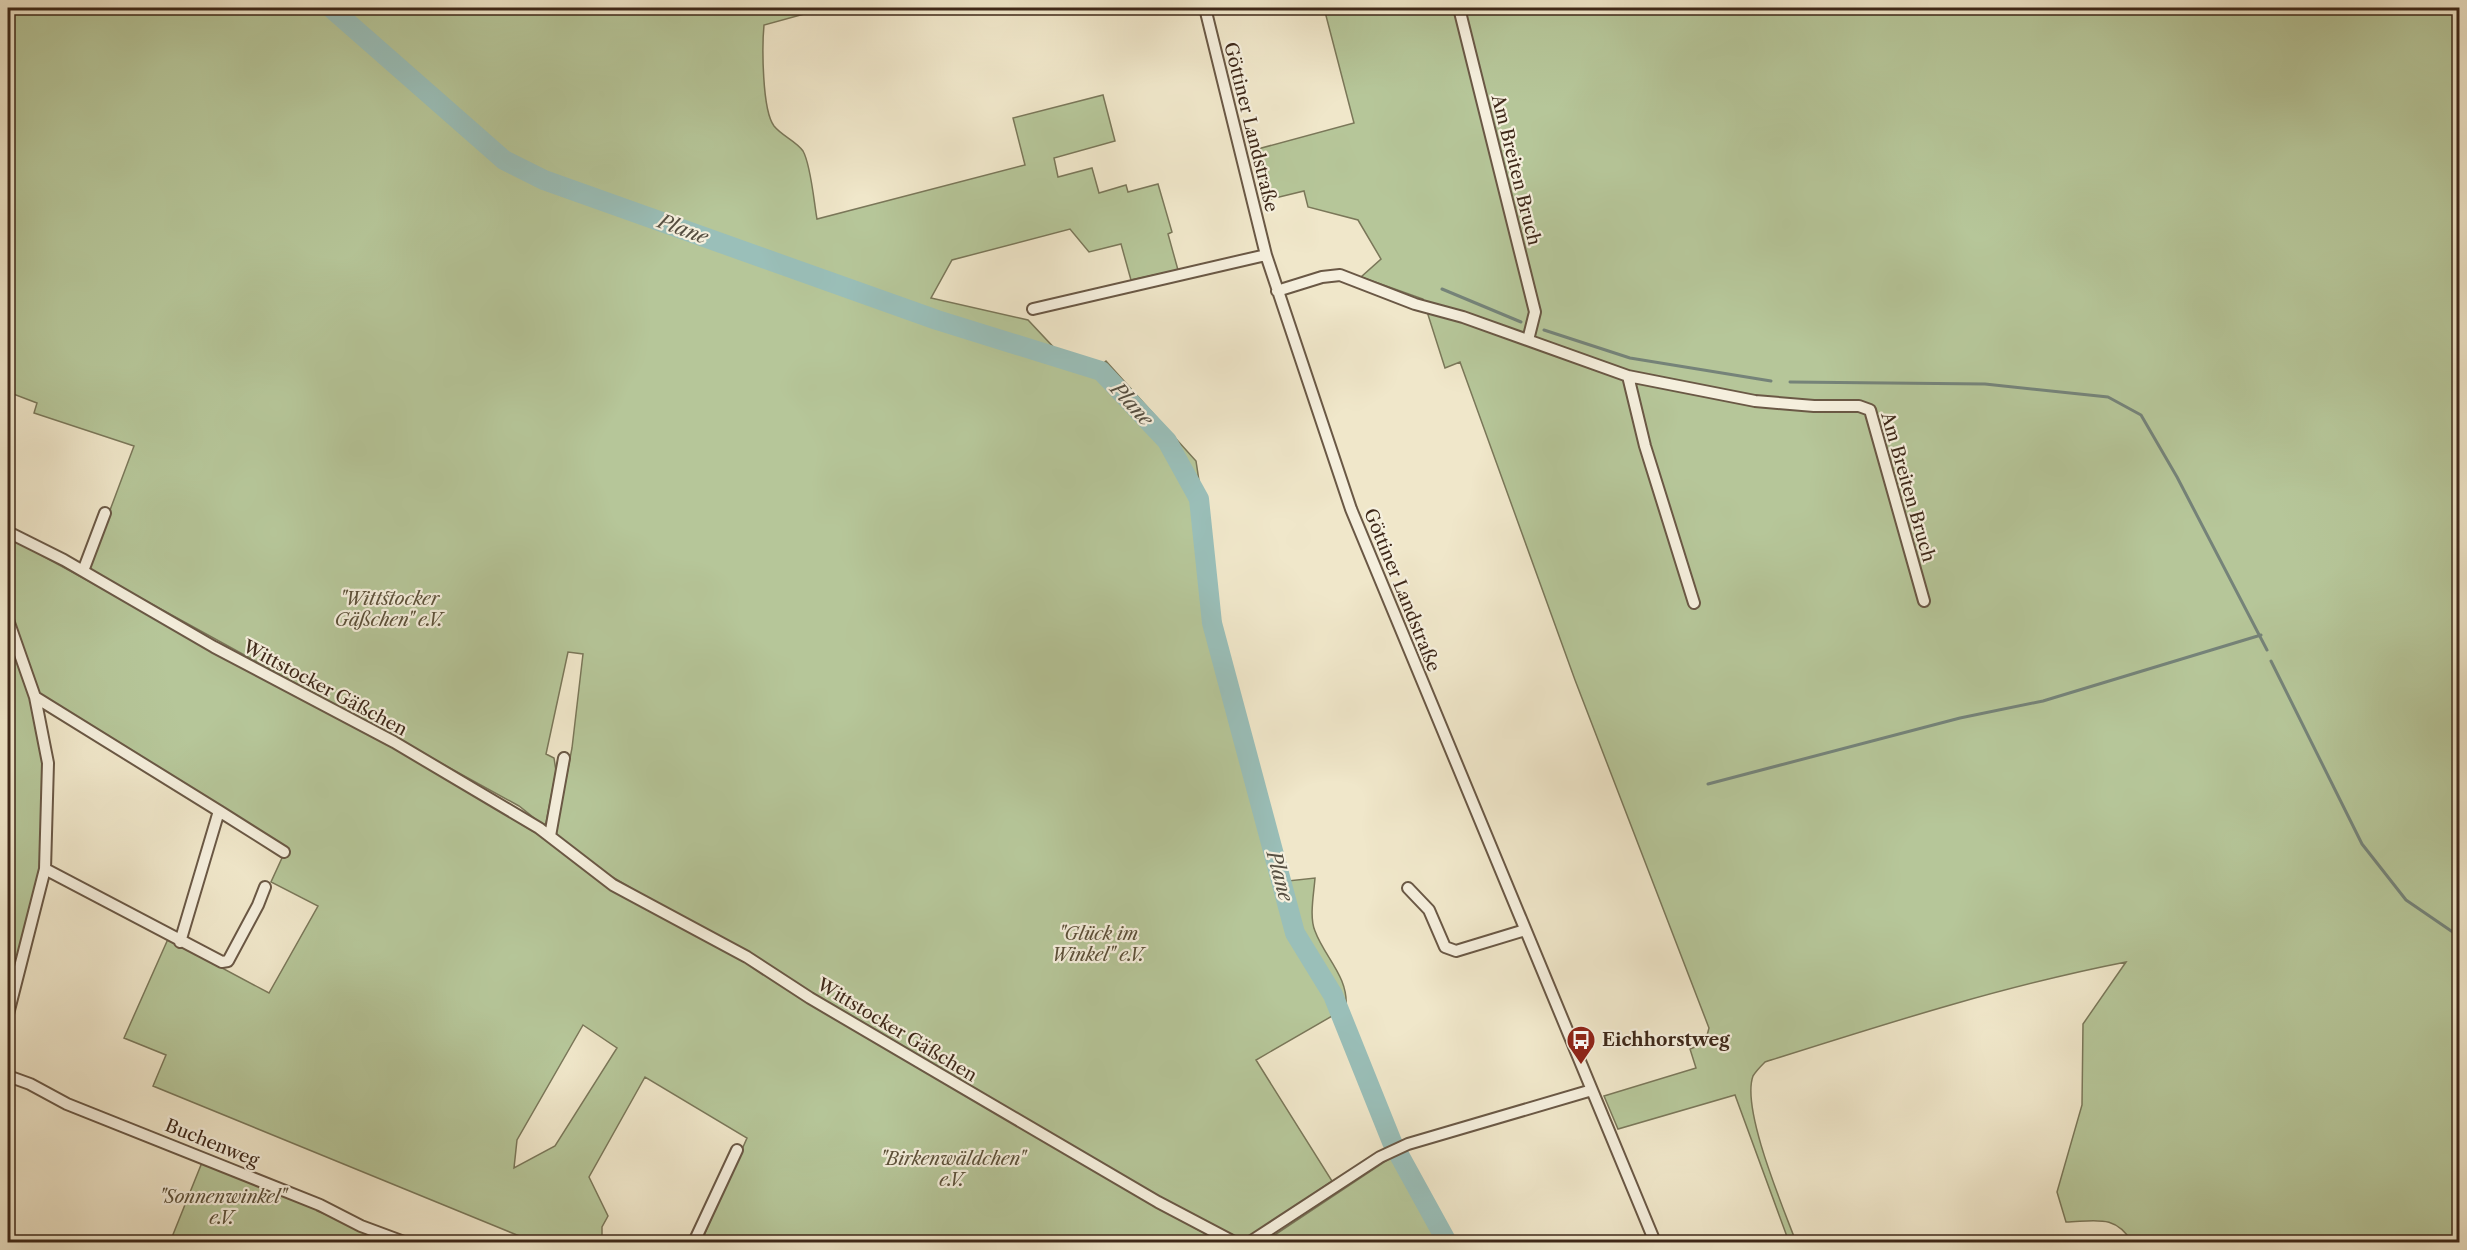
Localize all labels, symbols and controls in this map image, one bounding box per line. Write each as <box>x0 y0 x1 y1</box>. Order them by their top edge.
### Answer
street label: Göttiner Landstraße <box>1219 40 1283 214</box>
street label: Am Breiten Bruch <box>1486 91 1545 248</box>
water label: Plane <box>653 208 713 250</box>
water label: Plane <box>1104 376 1159 432</box>
street label: Am Breiten Bruch <box>1876 409 1940 564</box>
street label: Göttiner Landstraße <box>1359 505 1445 675</box>
park label: "Wittstocker Gäßchen" e.V. <box>334 588 446 631</box>
street label: Wittstocker Gäßchen <box>238 635 411 741</box>
water label: Plane <box>1261 846 1299 905</box>
park label: "Glück im Winkel" e.V. <box>1051 923 1147 966</box>
street label: Wittstocker Gäßchen <box>812 973 981 1087</box>
bus stop icon: Eichhorstweg <box>1565 1024 1597 1066</box>
place label: Eichhorstweg <box>1602 1029 1730 1051</box>
street label: Buchenweg <box>162 1114 263 1172</box>
park label: "Birkenwäldchen" e.V. <box>879 1148 1028 1191</box>
park label: "Sonnenwinkel" e.V. <box>158 1186 289 1229</box>

